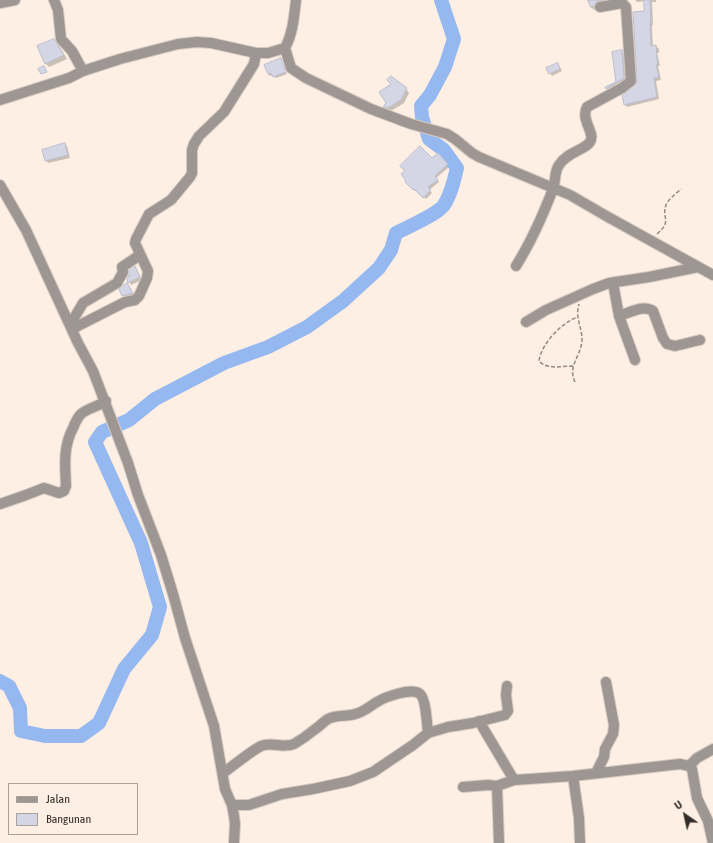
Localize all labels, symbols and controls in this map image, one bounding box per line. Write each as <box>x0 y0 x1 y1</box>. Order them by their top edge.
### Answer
legend <box>8 783 138 835</box>
text: Jalan <box>46 792 70 806</box>
north arrow <box>665 795 705 835</box>
text: U <box>672 798 684 812</box>
text: Bangunan <box>46 812 91 826</box>

